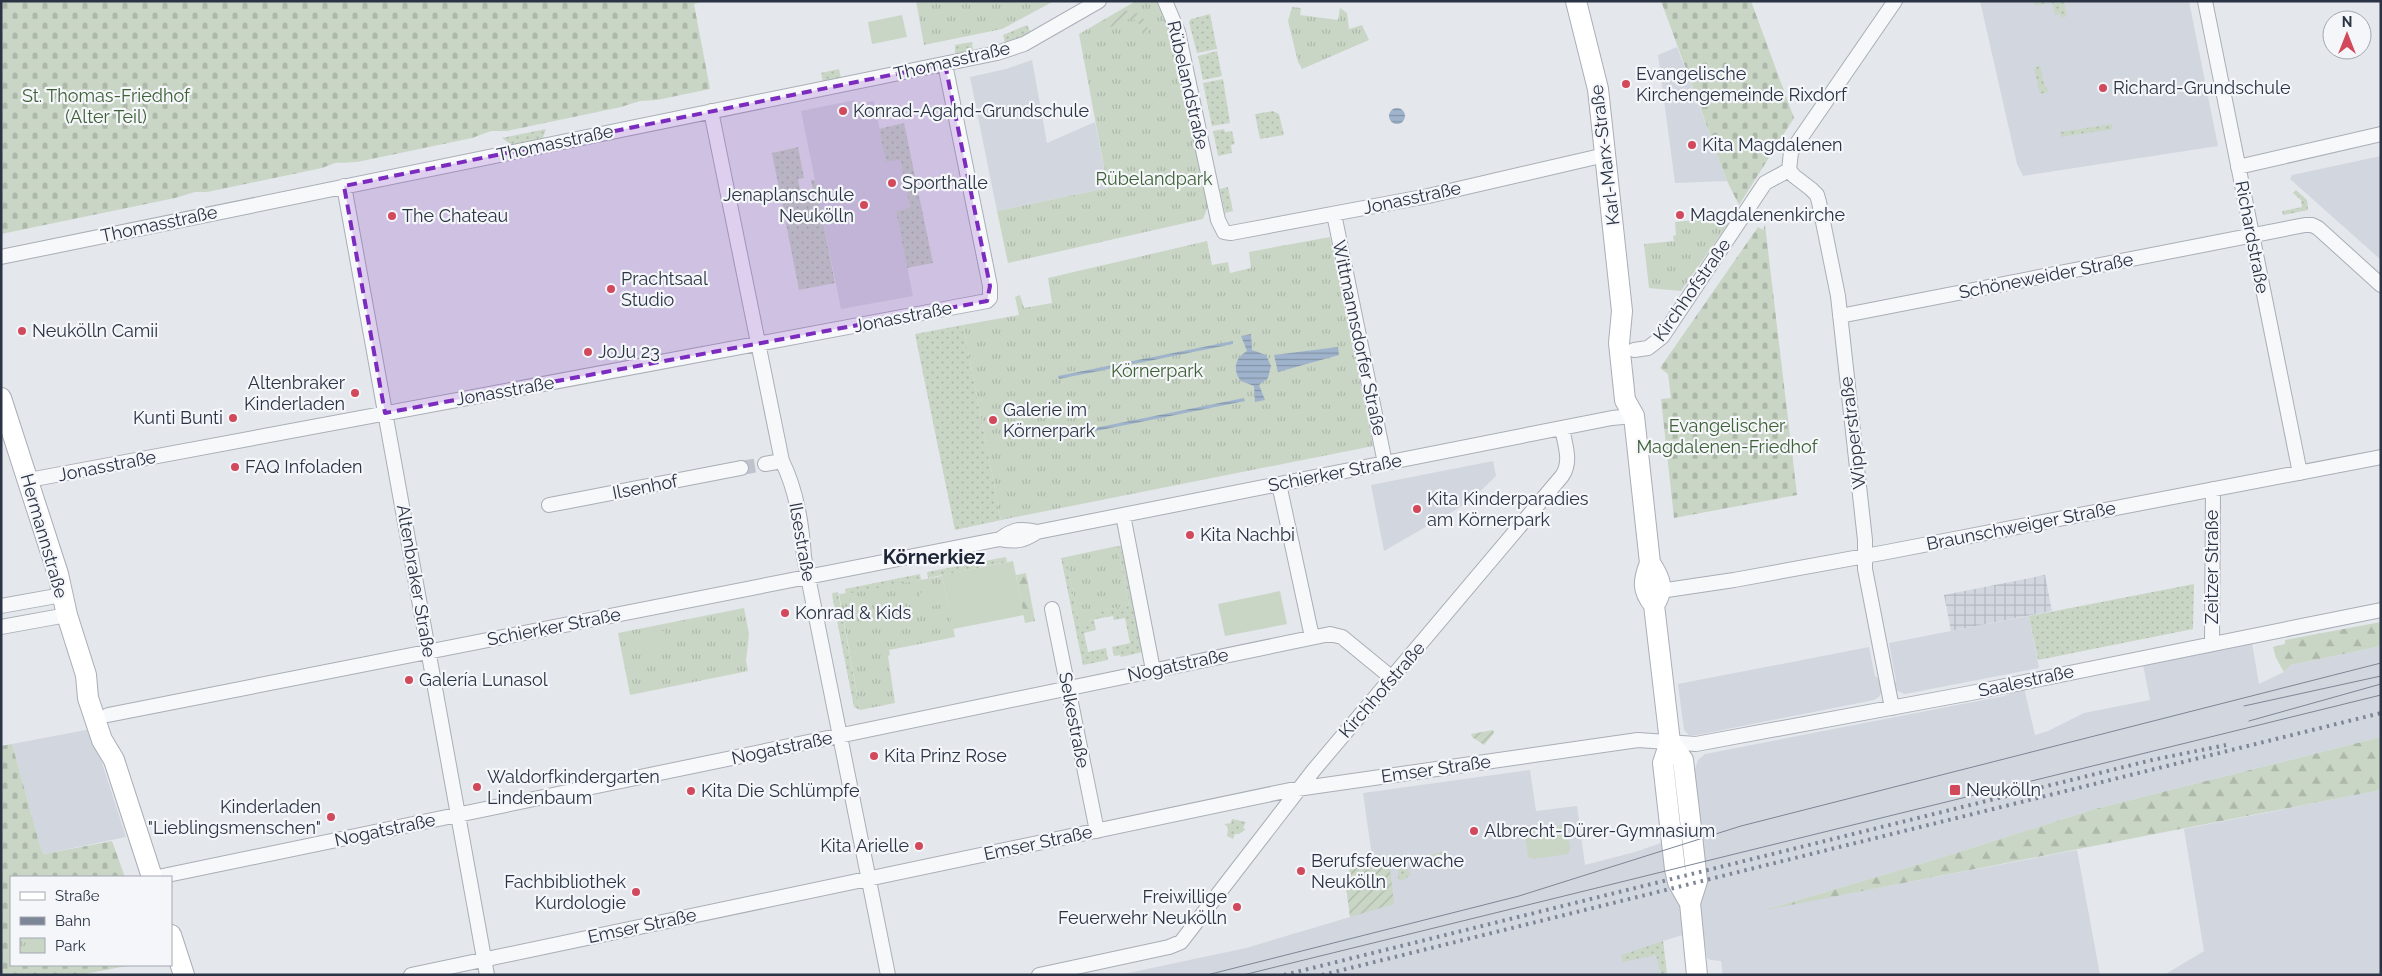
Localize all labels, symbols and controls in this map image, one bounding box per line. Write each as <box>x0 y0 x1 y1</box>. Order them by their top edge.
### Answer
north arrow <box>2322 10 2372 60</box>
text: N <box>2342 14 2352 30</box>
street label: Rübelandstraße <box>1163 18 1214 152</box>
street label: Thomasstraße <box>892 37 1012 84</box>
place label: Evangelische Kirchengemeinde Rixdorf <box>1636 63 1848 105</box>
place label: Richard-Grundschule <box>2113 77 2291 98</box>
marker: Evangelische Kirchengemeinde Rixdorf <box>1620 78 1632 90</box>
marker: Richard-Grundschule <box>2097 82 2109 94</box>
street label: Karl-Marx-Straße <box>1585 83 1624 227</box>
park label: St. Thomas-Friedhof (Alter Teil) <box>22 85 191 127</box>
place label: Konrad-Agahd-Grundschule <box>853 100 1089 121</box>
marker: Konrad-Agahd-Grundschule <box>837 105 849 117</box>
street label: Thomasstraße <box>495 120 615 165</box>
place label: Kita Magdalenen <box>1702 134 1843 155</box>
marker: Kita Magdalenen <box>1686 139 1698 151</box>
park label: Rübelandpark <box>1095 168 1213 189</box>
place label: Sporthalle <box>902 172 988 193</box>
marker: Sporthalle <box>886 177 898 189</box>
street label: Jonasstraße <box>1361 177 1463 218</box>
street label: Richardstraße <box>2231 179 2274 295</box>
place label: Jenaplanschule Neukölln <box>723 184 854 226</box>
marker: Jenaplanschule Neukölln <box>858 199 870 211</box>
street label: Thomasstraße <box>99 201 219 246</box>
place label: Magdalenenkirche <box>1690 204 1846 225</box>
place label: The Chateau <box>402 205 508 226</box>
marker: Magdalenenkirche <box>1674 209 1686 221</box>
marker: The Chateau <box>386 210 398 222</box>
street label: Kirchhofstraße <box>1649 234 1735 345</box>
street label: Wittmannsdorfer Straße <box>1329 238 1391 438</box>
street label: Schöneweider Straße <box>1957 248 2135 303</box>
place label: Prachtsaal Studio <box>621 268 708 310</box>
marker: Prachtsaal Studio <box>605 283 617 295</box>
street label: Jonasstraße <box>852 297 954 336</box>
place label: Neukölln Camii <box>32 320 158 341</box>
marker: Neukölln Camii <box>16 325 28 337</box>
place label: JoJu 23 <box>598 341 660 362</box>
marker: JoJu 23 <box>582 346 594 358</box>
park label: Körnerpark <box>1111 360 1204 381</box>
street label: Jonasstraße <box>454 371 556 409</box>
place label: Altenbraker Kinderladen <box>244 372 346 414</box>
street label: Wipperstraße <box>1835 375 1870 490</box>
marker: Altenbraker Kinderladen <box>349 387 361 399</box>
place label: Galerie im Körnerpark <box>1003 399 1096 441</box>
place label: Kunti Bunti <box>133 407 223 428</box>
marker: Kunti Bunti <box>227 412 239 424</box>
marker: Galerie im Körnerpark <box>987 414 999 426</box>
park label: Evangelischer Magdalenen-Friedhof <box>1636 415 1819 457</box>
street label: Jonasstraße <box>56 446 158 485</box>
street label: Schierker Straße <box>1266 449 1404 496</box>
place label: FAQ Infoladen <box>245 456 362 477</box>
marker: FAQ Infoladen <box>229 461 241 473</box>
street label: Ilsenhof <box>610 470 680 503</box>
street label: Hermannstraße <box>17 471 72 601</box>
place label: Kita Kinderparadies am Körnerpark <box>1427 488 1589 530</box>
street label: Braunschweiger Straße <box>1924 497 2118 554</box>
street label: Ilsestraße <box>785 501 820 584</box>
street label: Altenbraker Straße <box>393 503 440 659</box>
marker: Kita Kinderparadies am Körnerpark <box>1411 503 1423 515</box>
street label: Zeitzer Straße <box>2201 509 2222 624</box>
place label: Kita Nachbi <box>1200 524 1295 545</box>
marker: Kita Nachbi <box>1184 529 1196 541</box>
district label: Körnerkiez <box>883 545 985 569</box>
place label: Konrad & Kids <box>795 602 911 623</box>
street label: Schierker Straße <box>485 603 623 650</box>
marker: Konrad & Kids <box>779 607 791 619</box>
street label: Kirchhofstraße <box>1334 637 1429 742</box>
street label: Nogatstraße <box>1126 643 1231 685</box>
street label: Saalestraße <box>1976 660 2076 701</box>
place label: Galería Lunasol <box>419 669 548 690</box>
street label: Selkestraße <box>1055 670 1094 770</box>
marker: Galería Lunasol <box>403 674 415 686</box>
street label: Nogatstraße <box>730 726 835 768</box>
place label: Kita Prinz Rose <box>884 745 1007 766</box>
marker: Kita Prinz Rose <box>868 750 880 762</box>
street label: Emser Straße <box>1380 750 1493 787</box>
place label: Waldorfkindergarten Lindenbaum <box>487 766 660 808</box>
place label: Neukölln <box>1966 779 2041 800</box>
place label: Kita Die Schlümpfe <box>701 780 860 801</box>
marker: Waldorfkindergarten Lindenbaum <box>471 781 483 793</box>
marker: Neukölln <box>1948 783 1962 797</box>
marker: Kita Die Schlümpfe <box>685 785 697 797</box>
place label: Kinderladen "Lieblingsmenschen" <box>148 796 321 838</box>
street label: Nogatstraße <box>333 808 438 850</box>
marker: Kinderladen "Lieblingsmenschen" <box>325 811 337 823</box>
place label: Albrecht-Dürer-Gymnasium <box>1484 820 1715 841</box>
street label: Emser Straße <box>982 821 1095 864</box>
marker: Albrecht-Dürer-Gymnasium <box>1468 825 1480 837</box>
place label: Kita Arielle <box>820 835 909 856</box>
marker: Kita Arielle <box>913 840 925 852</box>
place label: Berufsfeuerwache Neukölln <box>1311 850 1465 892</box>
marker: Berufsfeuerwache Neukölln <box>1295 865 1307 877</box>
place label: Fachbibliothek Kurdologie <box>504 871 626 913</box>
legend <box>10 876 172 966</box>
marker: Fachbibliothek Kurdologie <box>630 886 642 898</box>
place label: Freiwillige Feuerwehr Neukölln <box>1058 886 1227 928</box>
text: Straße <box>55 887 100 905</box>
marker: Freiwillige Feuerwehr Neukölln <box>1231 901 1243 913</box>
street label: Emser Straße <box>586 904 699 947</box>
text: Bahn <box>55 912 91 930</box>
text: Park <box>55 937 86 955</box>

